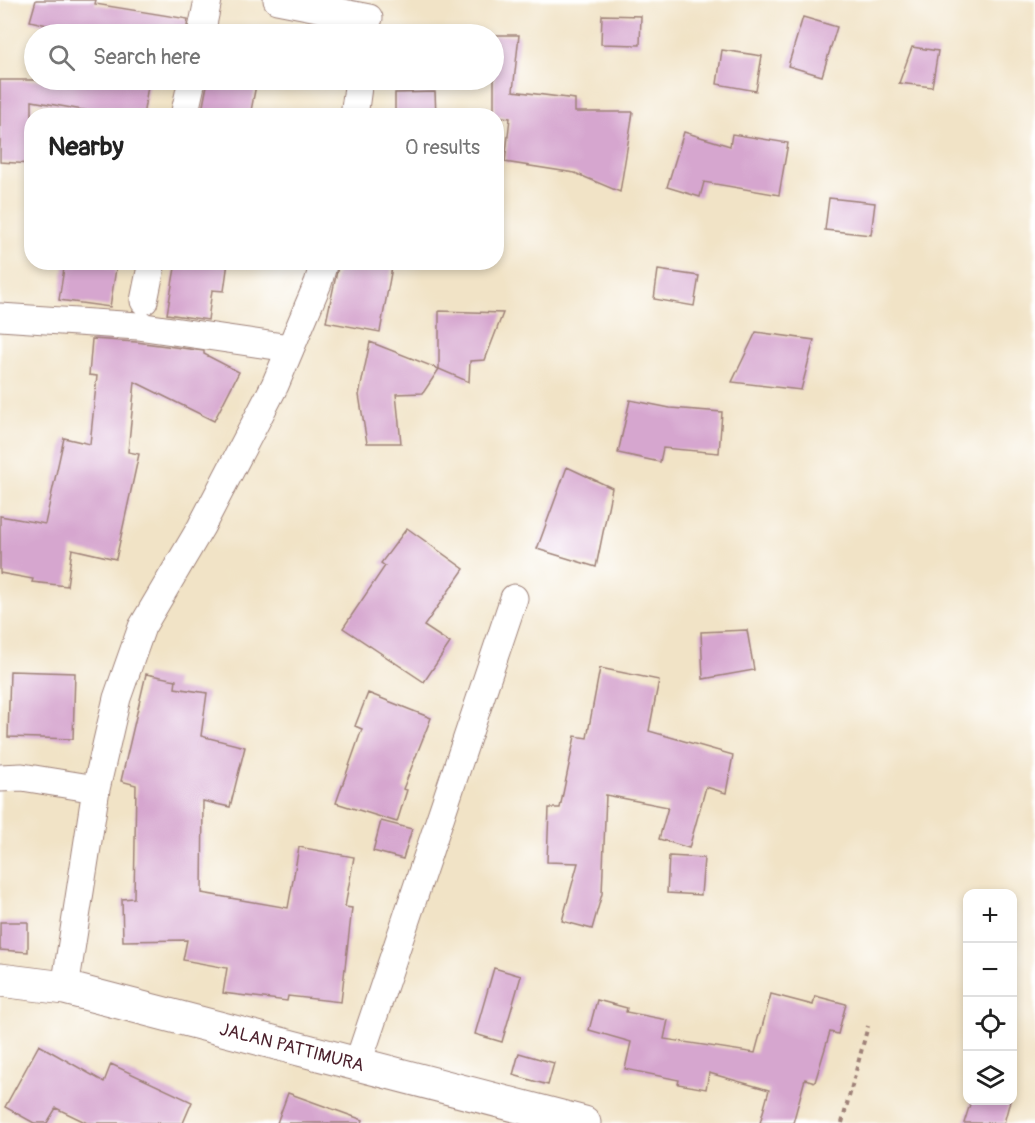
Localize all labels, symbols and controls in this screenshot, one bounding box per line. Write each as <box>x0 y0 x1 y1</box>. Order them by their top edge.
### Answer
search box <box>24 24 504 90</box>
icon: search <box>45 41 78 74</box>
text: Search here <box>93 43 200 71</box>
text: Nearby <box>48 131 124 163</box>
text: 0 results <box>405 135 480 160</box>
map controls <box>963 889 1017 1105</box>
button: + <box>963 889 1017 943</box>
button: − <box>963 943 1017 997</box>
button: locate <box>963 997 1017 1051</box>
street label: JALAN PATTIMURA <box>217 1017 367 1077</box>
button: layers <box>963 1051 1017 1105</box>

